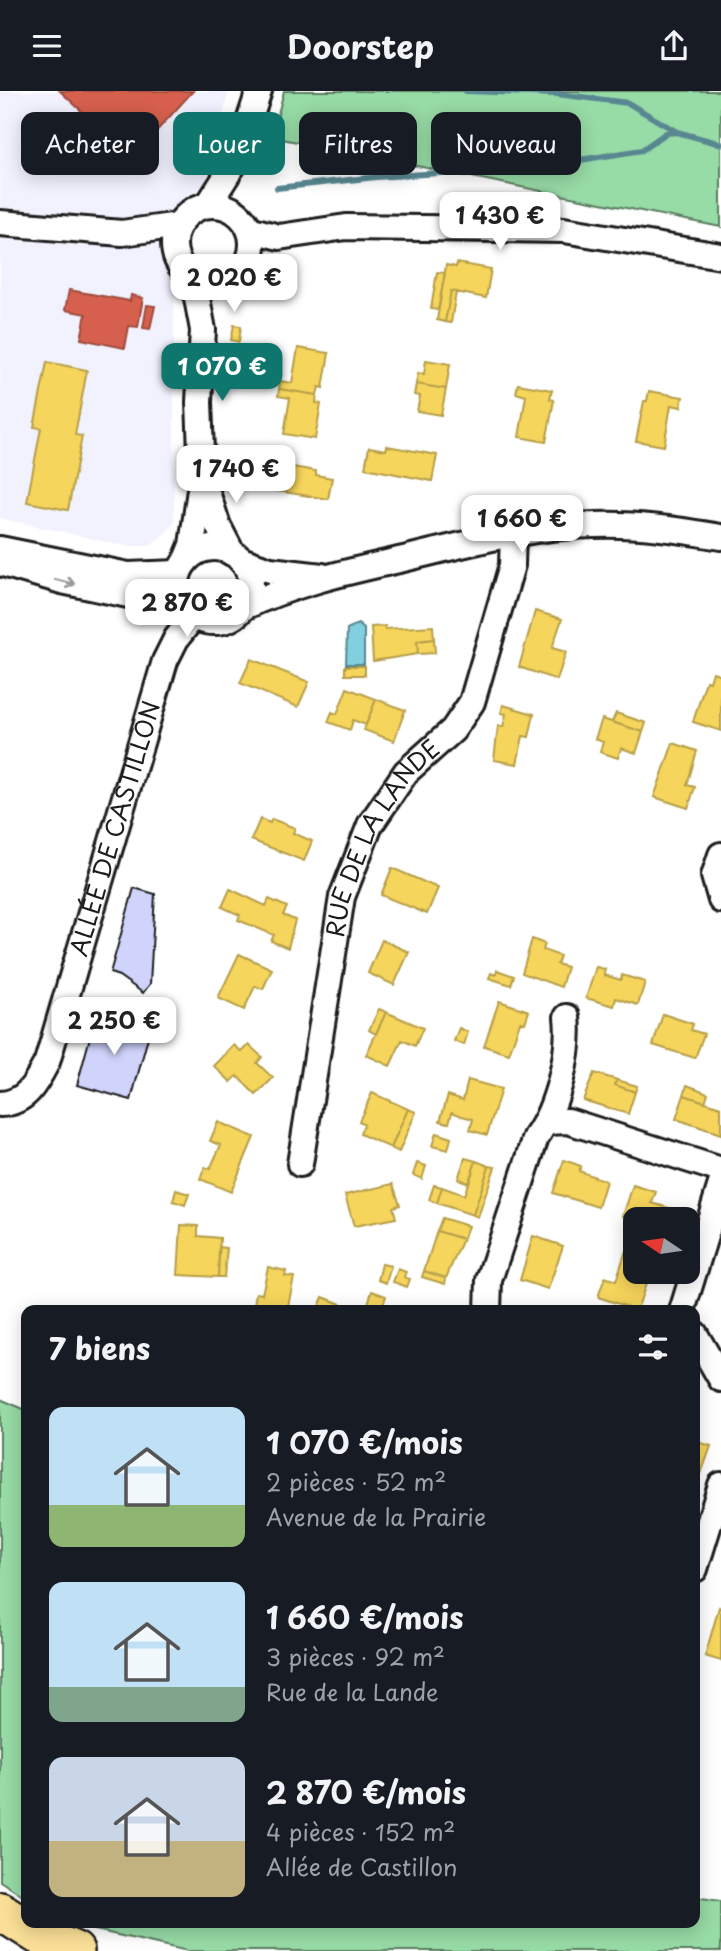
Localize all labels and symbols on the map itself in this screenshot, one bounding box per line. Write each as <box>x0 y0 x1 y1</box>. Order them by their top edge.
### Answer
pin: 1 430 € <box>435 193 565 252</box>
pin: 2 020 € <box>169 255 299 314</box>
pin: 1 070 € <box>157 343 287 403</box>
pin: 1 740 € <box>171 445 301 505</box>
pin: 1 660 € <box>457 496 587 555</box>
one-way arrow <box>54 576 76 589</box>
pin: 2 870 € <box>122 580 252 639</box>
street label: ALLÉE DE CASTILLON <box>59 696 168 960</box>
street label: RUE DE LA LANDE <box>316 730 447 939</box>
pin: 2 250 € <box>49 997 179 1057</box>
north arrow <box>623 1207 700 1285</box>

